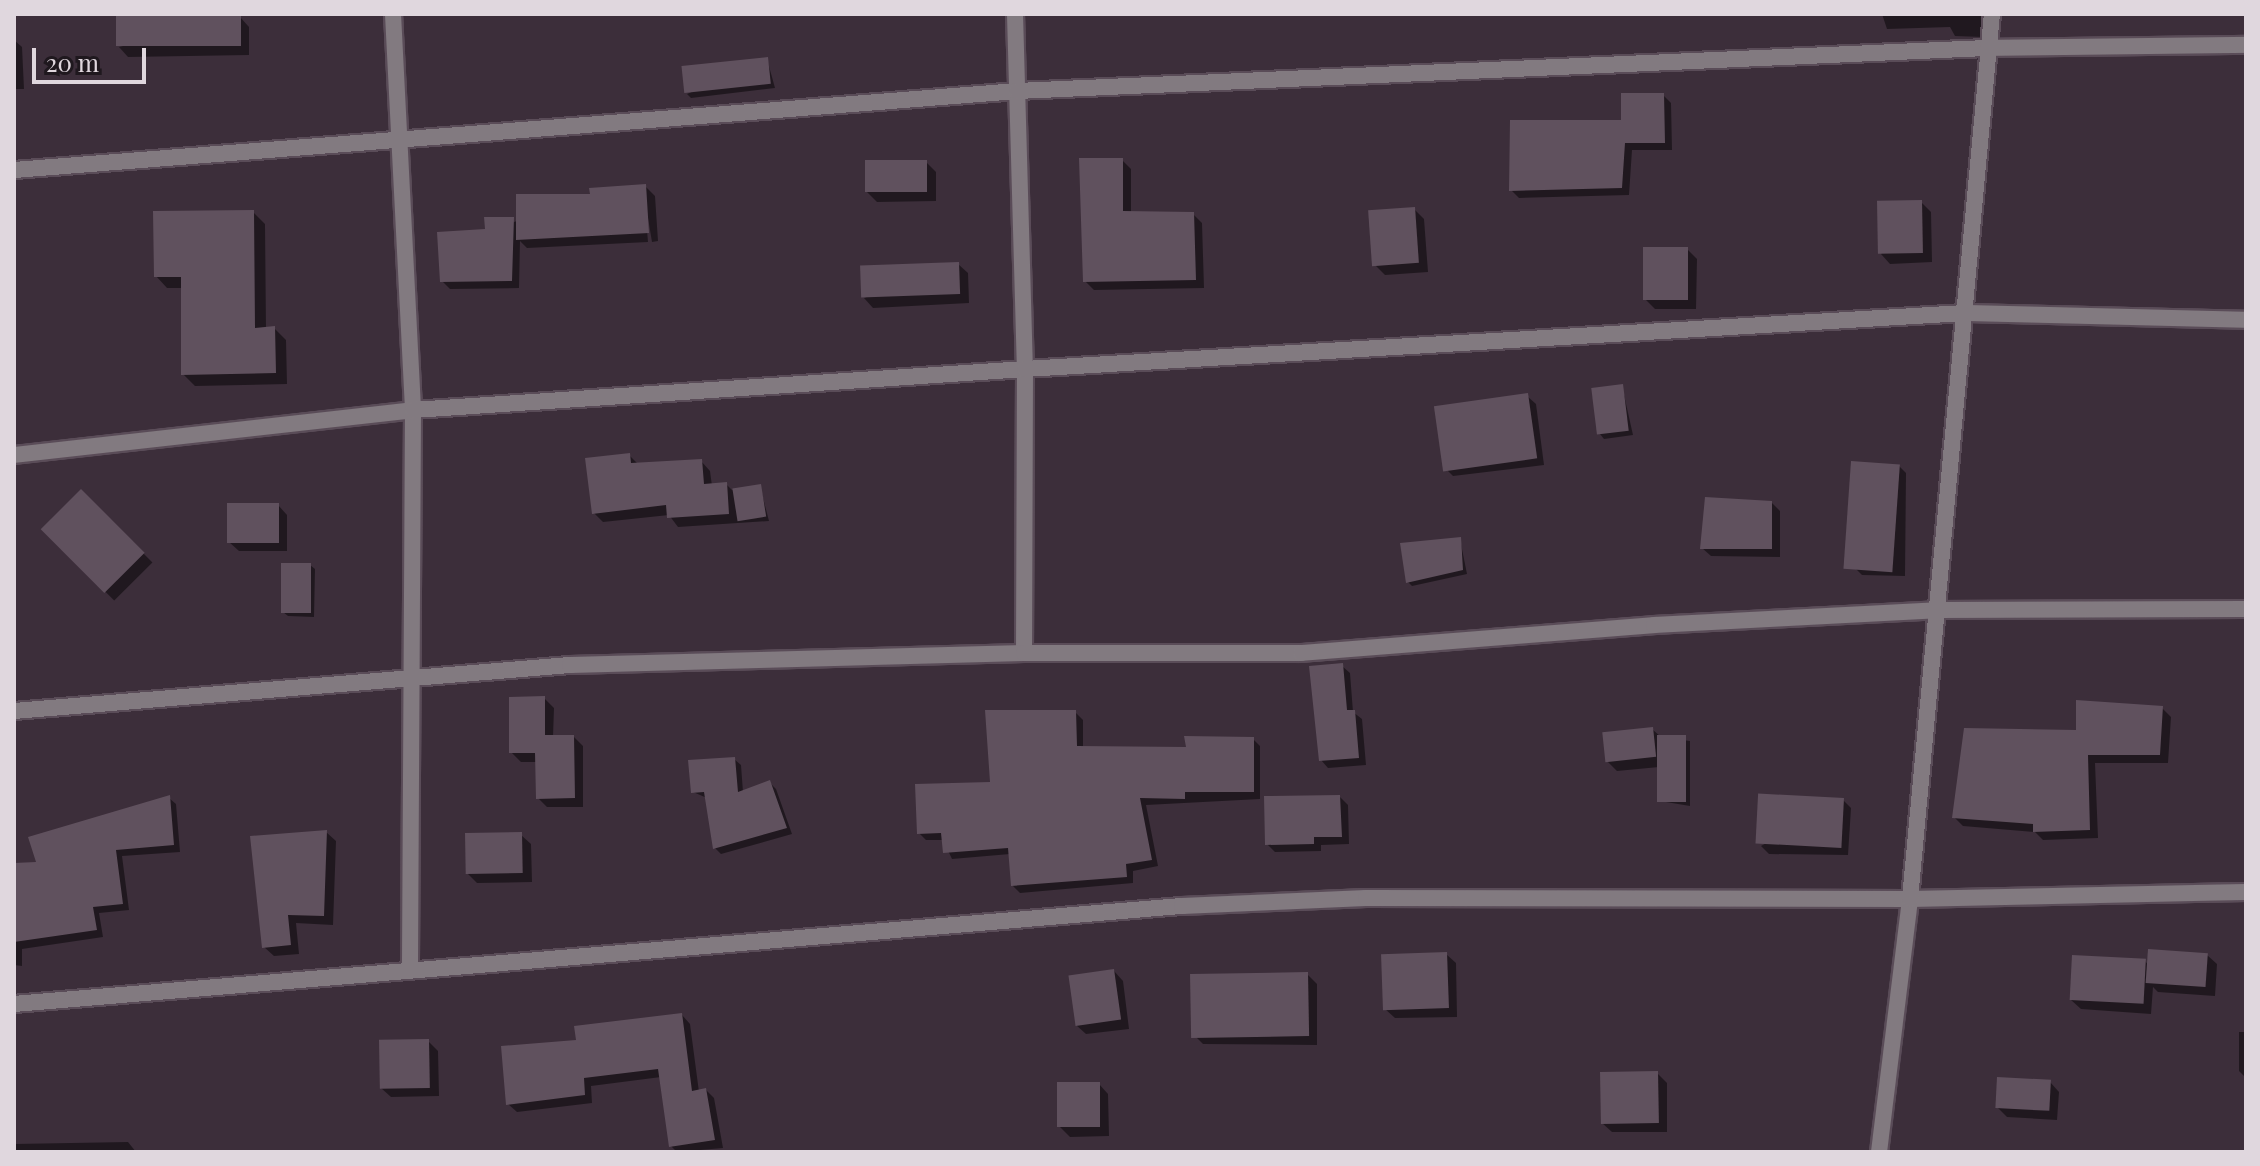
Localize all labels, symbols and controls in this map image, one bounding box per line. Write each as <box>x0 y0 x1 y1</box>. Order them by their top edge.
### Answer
scale bar <box>36 32 150 82</box>
text: 20 m <box>46 46 99 78</box>

